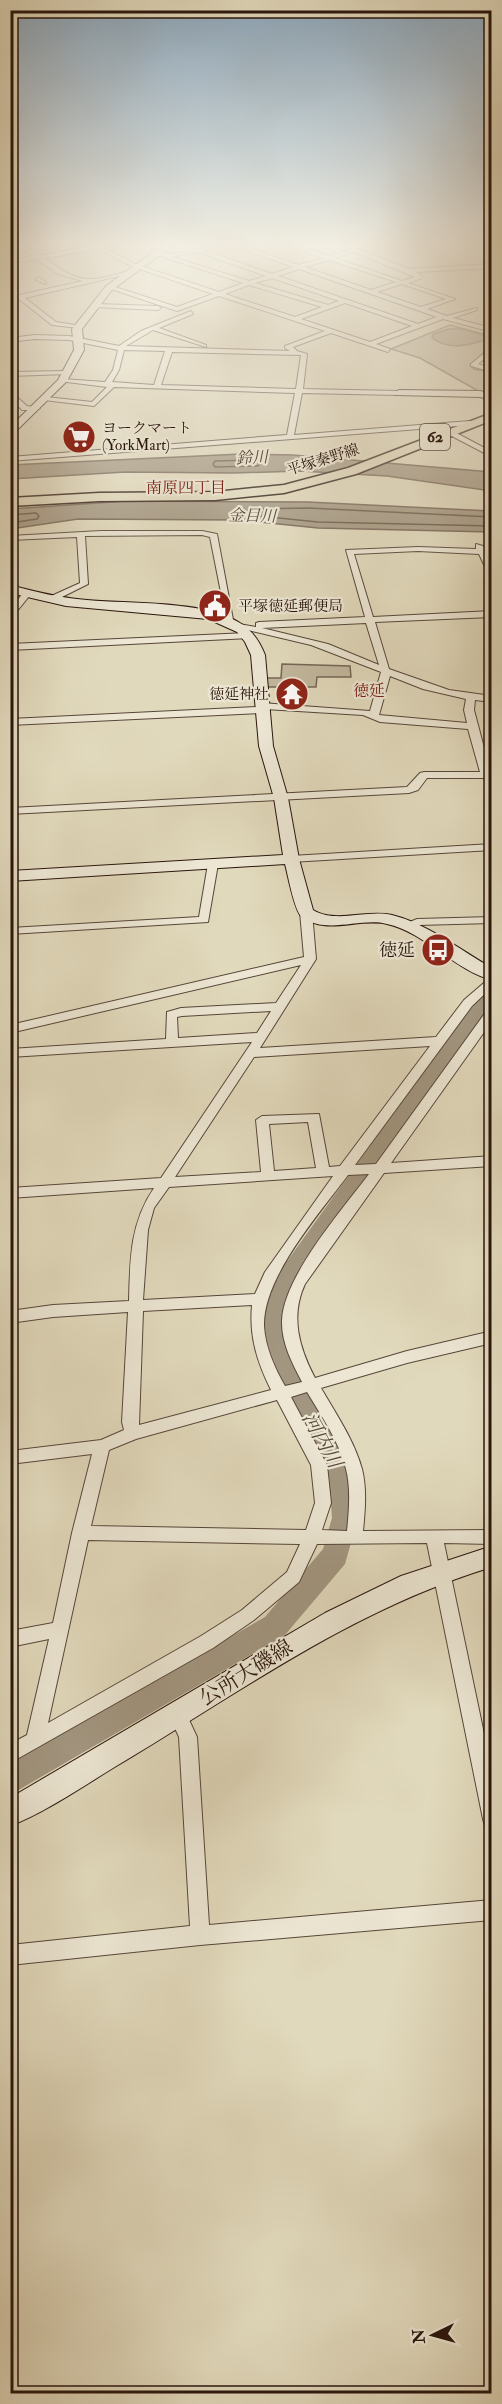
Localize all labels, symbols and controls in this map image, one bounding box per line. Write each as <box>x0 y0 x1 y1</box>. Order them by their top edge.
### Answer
supermarket icon: ヨークマート (YorkMart) <box>61 419 97 455</box>
place label: ヨークマート (YorkMart) <box>102 419 192 455</box>
road number: 62 <box>420 424 450 450</box>
street label: 平塚秦野線 <box>284 440 362 480</box>
water label: 鈴川 <box>235 447 270 469</box>
district label: 南原四丁目 <box>146 478 226 498</box>
water label: 金目川 <box>228 506 278 526</box>
public building icon: 平塚徳延郵便局 <box>197 588 233 624</box>
place label: 平塚徳延郵便局 <box>238 597 343 616</box>
temple icon: 徳延神社 <box>274 676 310 712</box>
district label: 徳延 <box>353 681 385 701</box>
place label: 徳延神社 <box>209 685 269 704</box>
bus stop icon: 徳延 <box>420 932 456 968</box>
place label: 徳延 <box>379 939 415 962</box>
water label: 河内川 <box>297 1408 348 1474</box>
street label: 公所大磯線 <box>194 1634 298 1712</box>
north arrow <box>403 2305 463 2365</box>
text: N <box>408 2328 430 2345</box>

